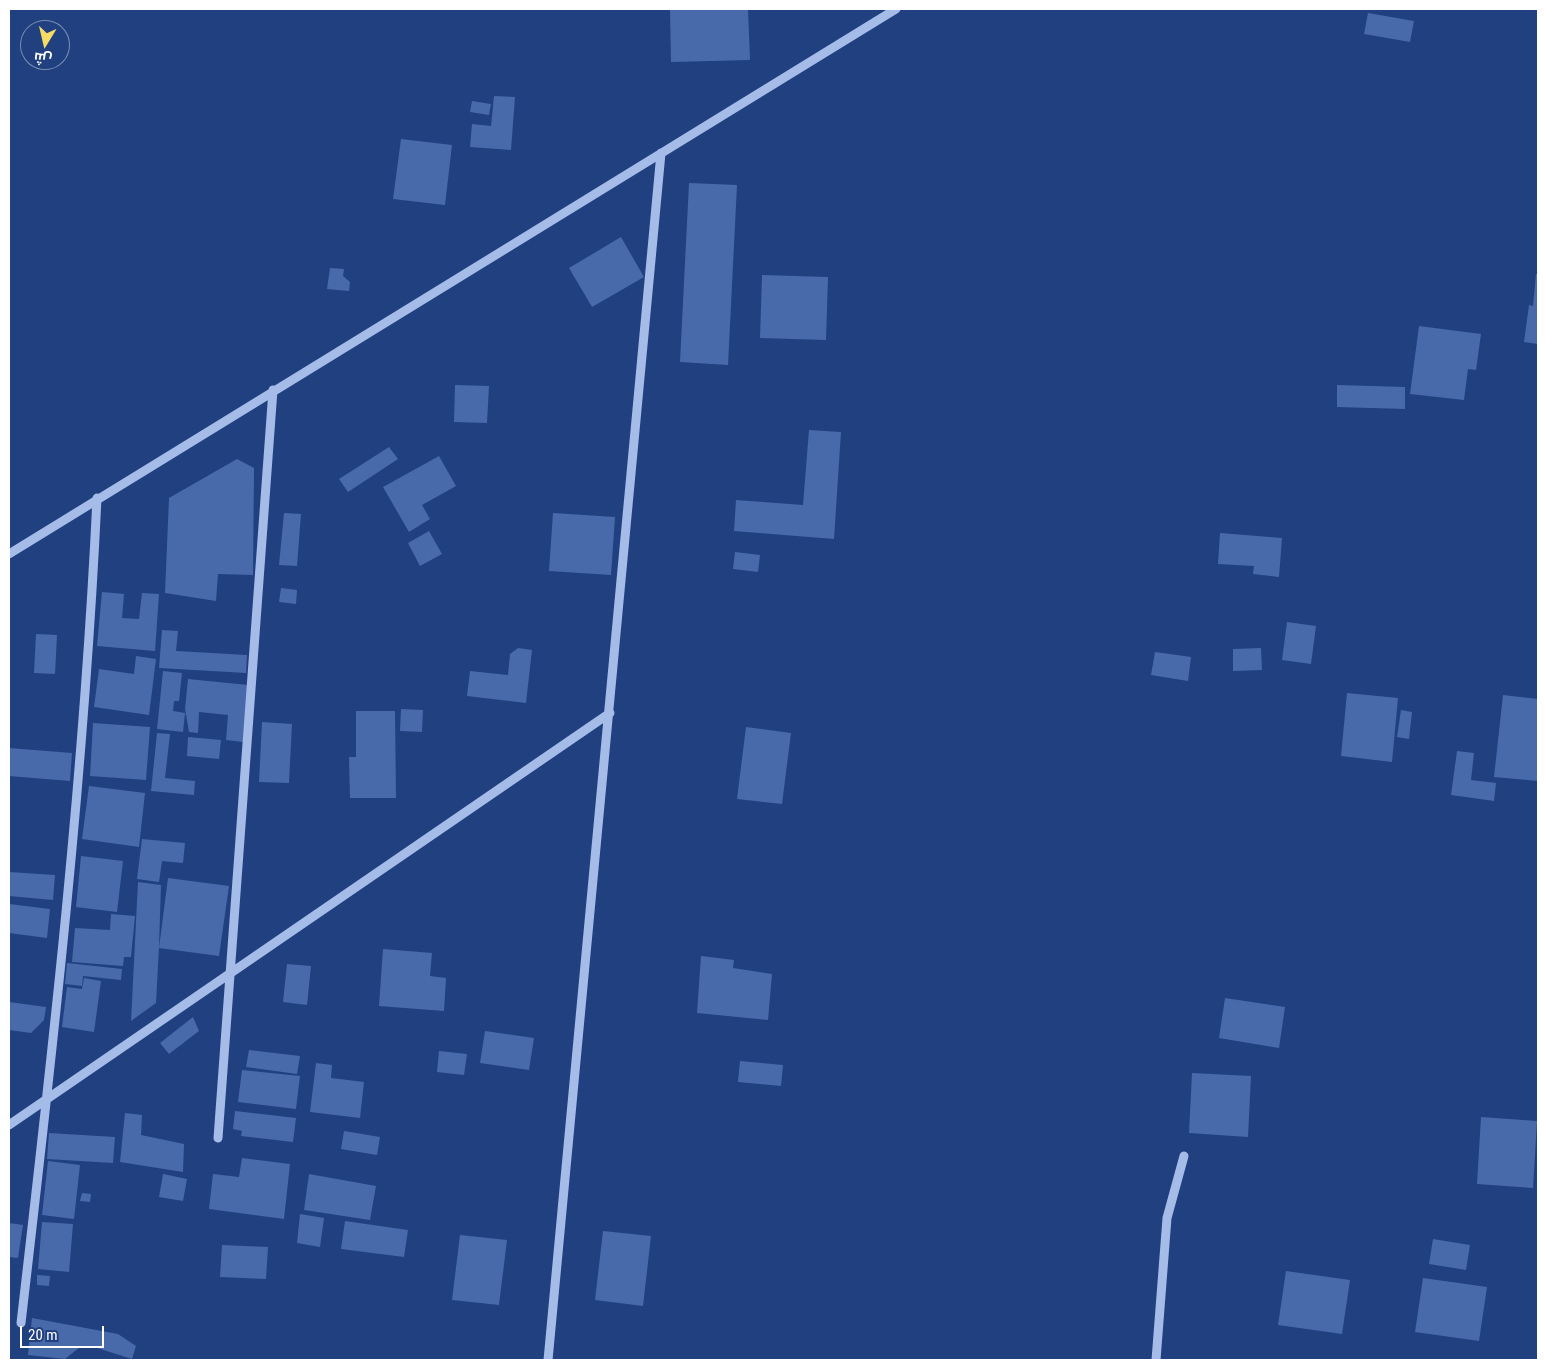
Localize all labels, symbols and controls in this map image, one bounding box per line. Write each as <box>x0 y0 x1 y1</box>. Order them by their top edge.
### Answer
north arrow <box>20 20 70 70</box>
text: ش <box>33 50 53 68</box>
scale bar <box>22 1316 106 1348</box>
text: 20 m <box>28 1326 58 1344</box>

